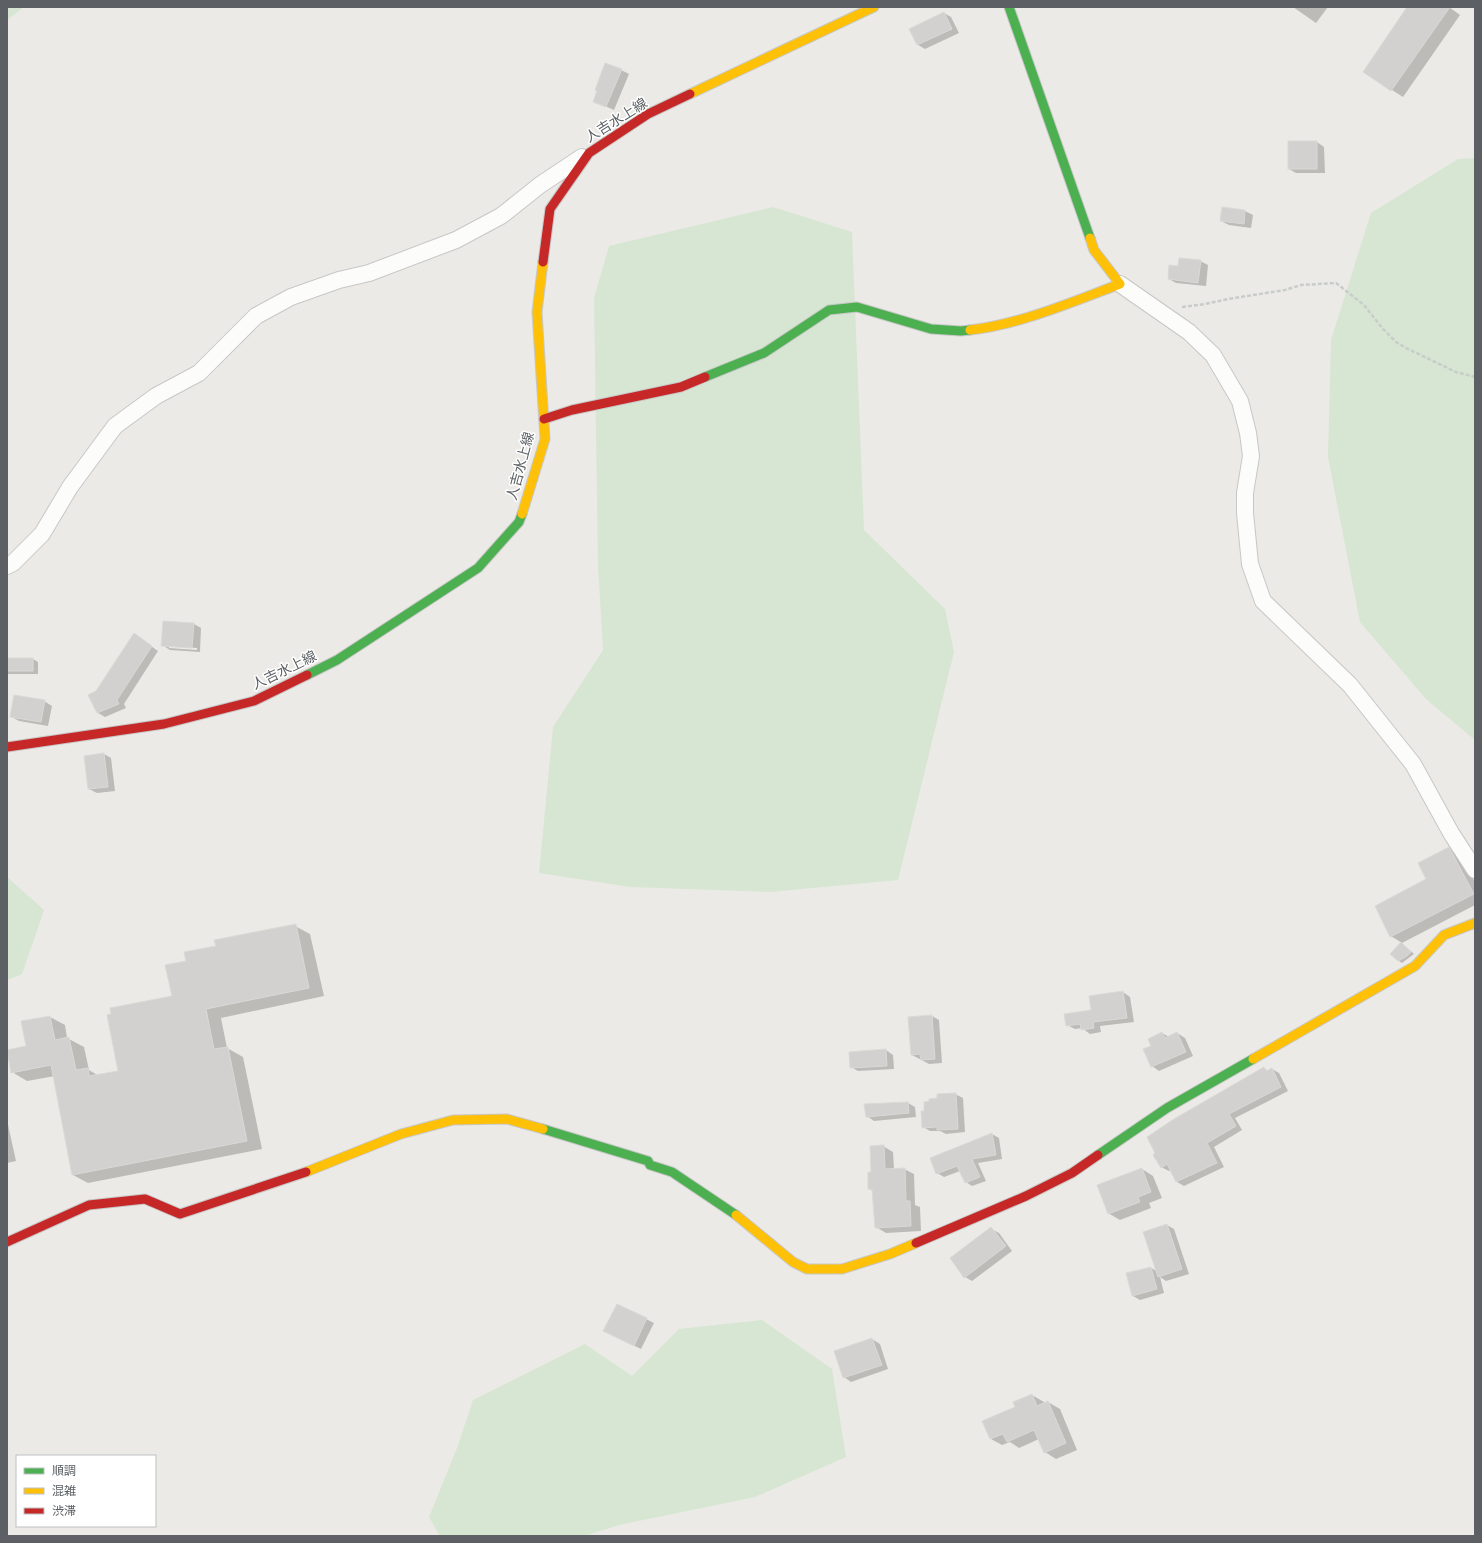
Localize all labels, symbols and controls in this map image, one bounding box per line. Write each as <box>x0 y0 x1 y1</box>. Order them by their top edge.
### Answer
street label: 人吉水上線 <box>580 92 651 147</box>
street label: 人吉水上線 <box>500 429 539 502</box>
street label: 人吉水上線 <box>248 645 320 694</box>
legend <box>16 1455 156 1527</box>
text: 順調 <box>52 1461 76 1480</box>
text: 混雑 <box>52 1481 76 1500</box>
text: 渋滞 <box>52 1501 76 1520</box>

